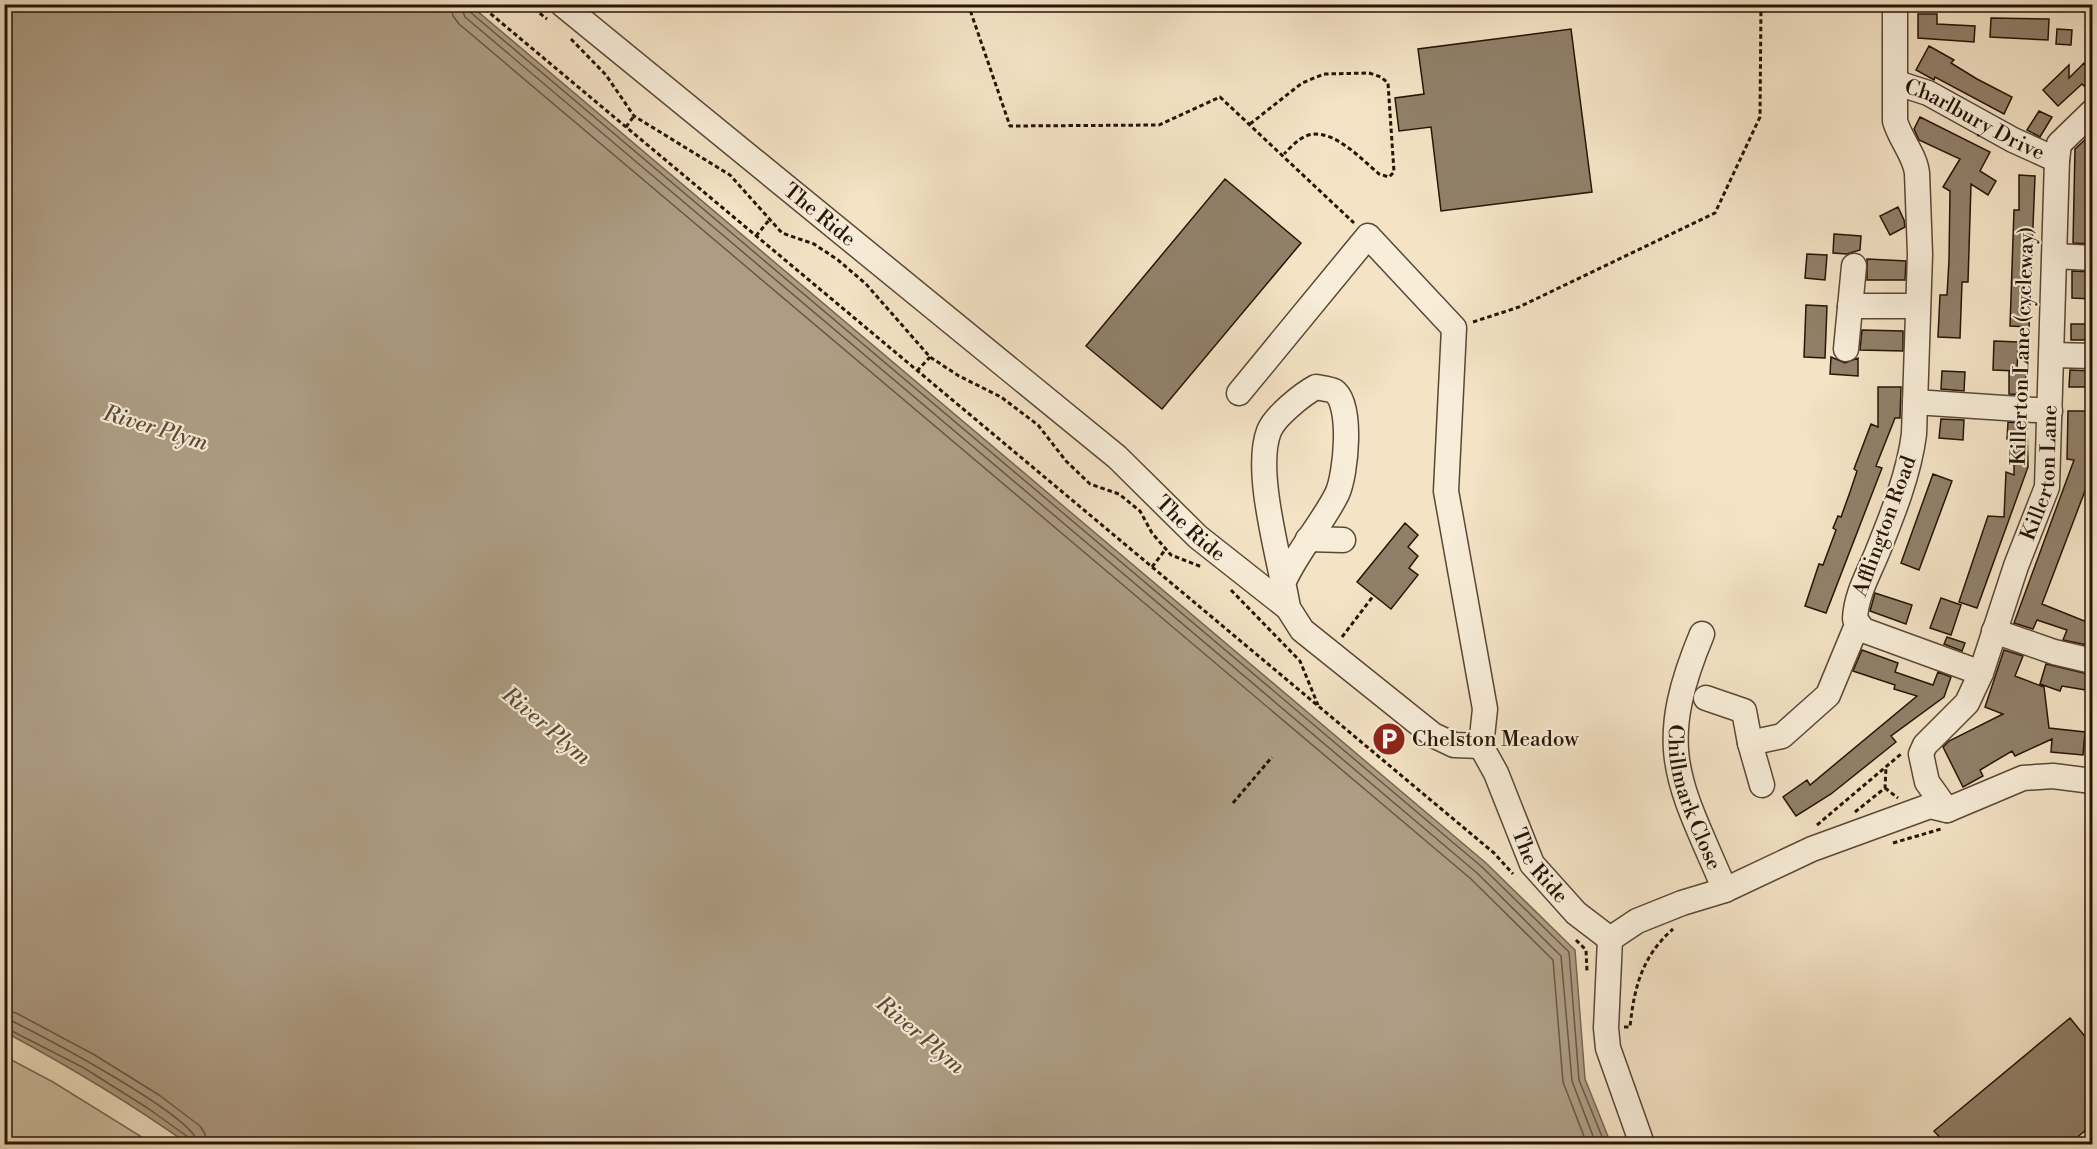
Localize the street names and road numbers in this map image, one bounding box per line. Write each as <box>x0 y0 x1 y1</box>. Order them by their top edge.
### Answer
street label: Charlbury Drive <box>1901 74 2048 167</box>
street label: The Ride <box>778 178 861 253</box>
street label: Killerton Lane (cycleway) <box>2006 226 2040 466</box>
street label: Killerton Lane <box>2015 404 2064 544</box>
street label: Afflington Road <box>1847 452 1922 601</box>
street label: The Ride <box>1150 490 1230 568</box>
street label: Chillmark Close <box>1661 724 1727 874</box>
street label: The Ride <box>1505 825 1573 909</box>

